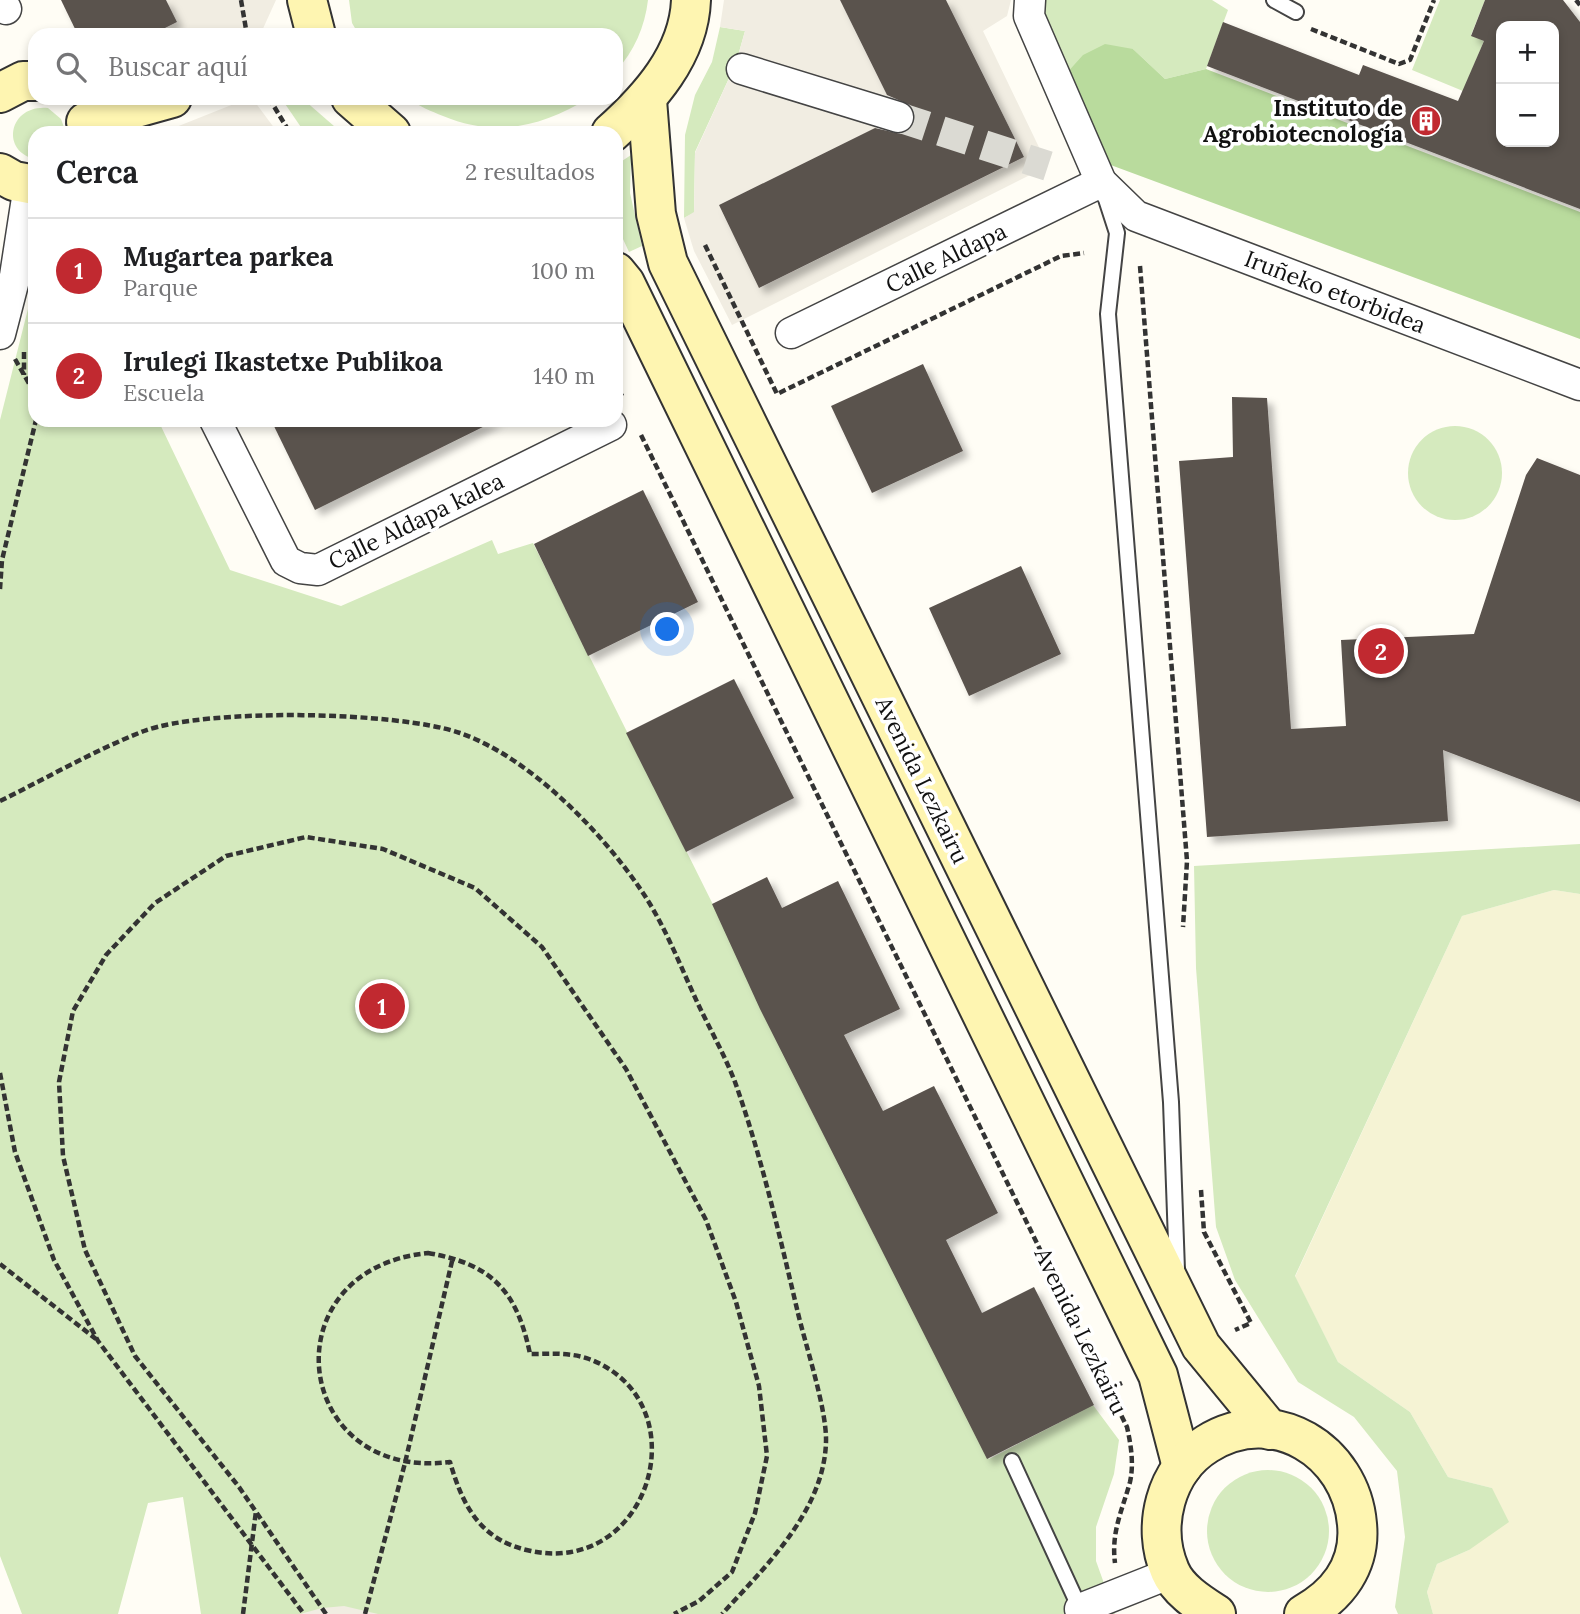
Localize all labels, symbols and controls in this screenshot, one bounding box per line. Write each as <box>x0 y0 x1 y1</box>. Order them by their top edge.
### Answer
map controls <box>1496 21 1559 147</box>
button: + <box>1496 21 1559 84</box>
search box <box>28 28 623 105</box>
icon: search <box>52 48 90 86</box>
text: Buscar aquí <box>108 50 248 83</box>
button: − <box>1496 84 1559 147</box>
place label: Instituto de Agrobiotecnología <box>1203 93 1403 148</box>
building icon: Instituto de Agrobiotecnología <box>1409 104 1443 138</box>
text: Cerca <box>56 153 138 191</box>
text: 2 resultados <box>465 157 595 186</box>
street label: Calle Aldapa <box>881 216 1011 299</box>
text: Mugartea parkea <box>123 240 333 273</box>
street label: Iruñeko etorbidea <box>1240 244 1430 339</box>
text: 1 <box>74 256 84 285</box>
text: 100 m <box>531 256 595 285</box>
text: Parque <box>123 273 198 302</box>
text: Irulegi Ikastetxe Publikoa <box>123 345 443 378</box>
text: 2 <box>73 361 85 390</box>
text: 140 m <box>533 361 595 390</box>
text: Escuela <box>123 378 205 407</box>
street label: Calle Aldapa kalea <box>323 465 508 576</box>
your location <box>650 612 684 646</box>
pin: 2 <box>1358 625 1404 677</box>
street label: Avenida Lezkairu <box>869 691 975 868</box>
pin: 1 <box>359 980 405 1032</box>
street label: Avenida Lezkairu <box>1028 1242 1134 1419</box>

